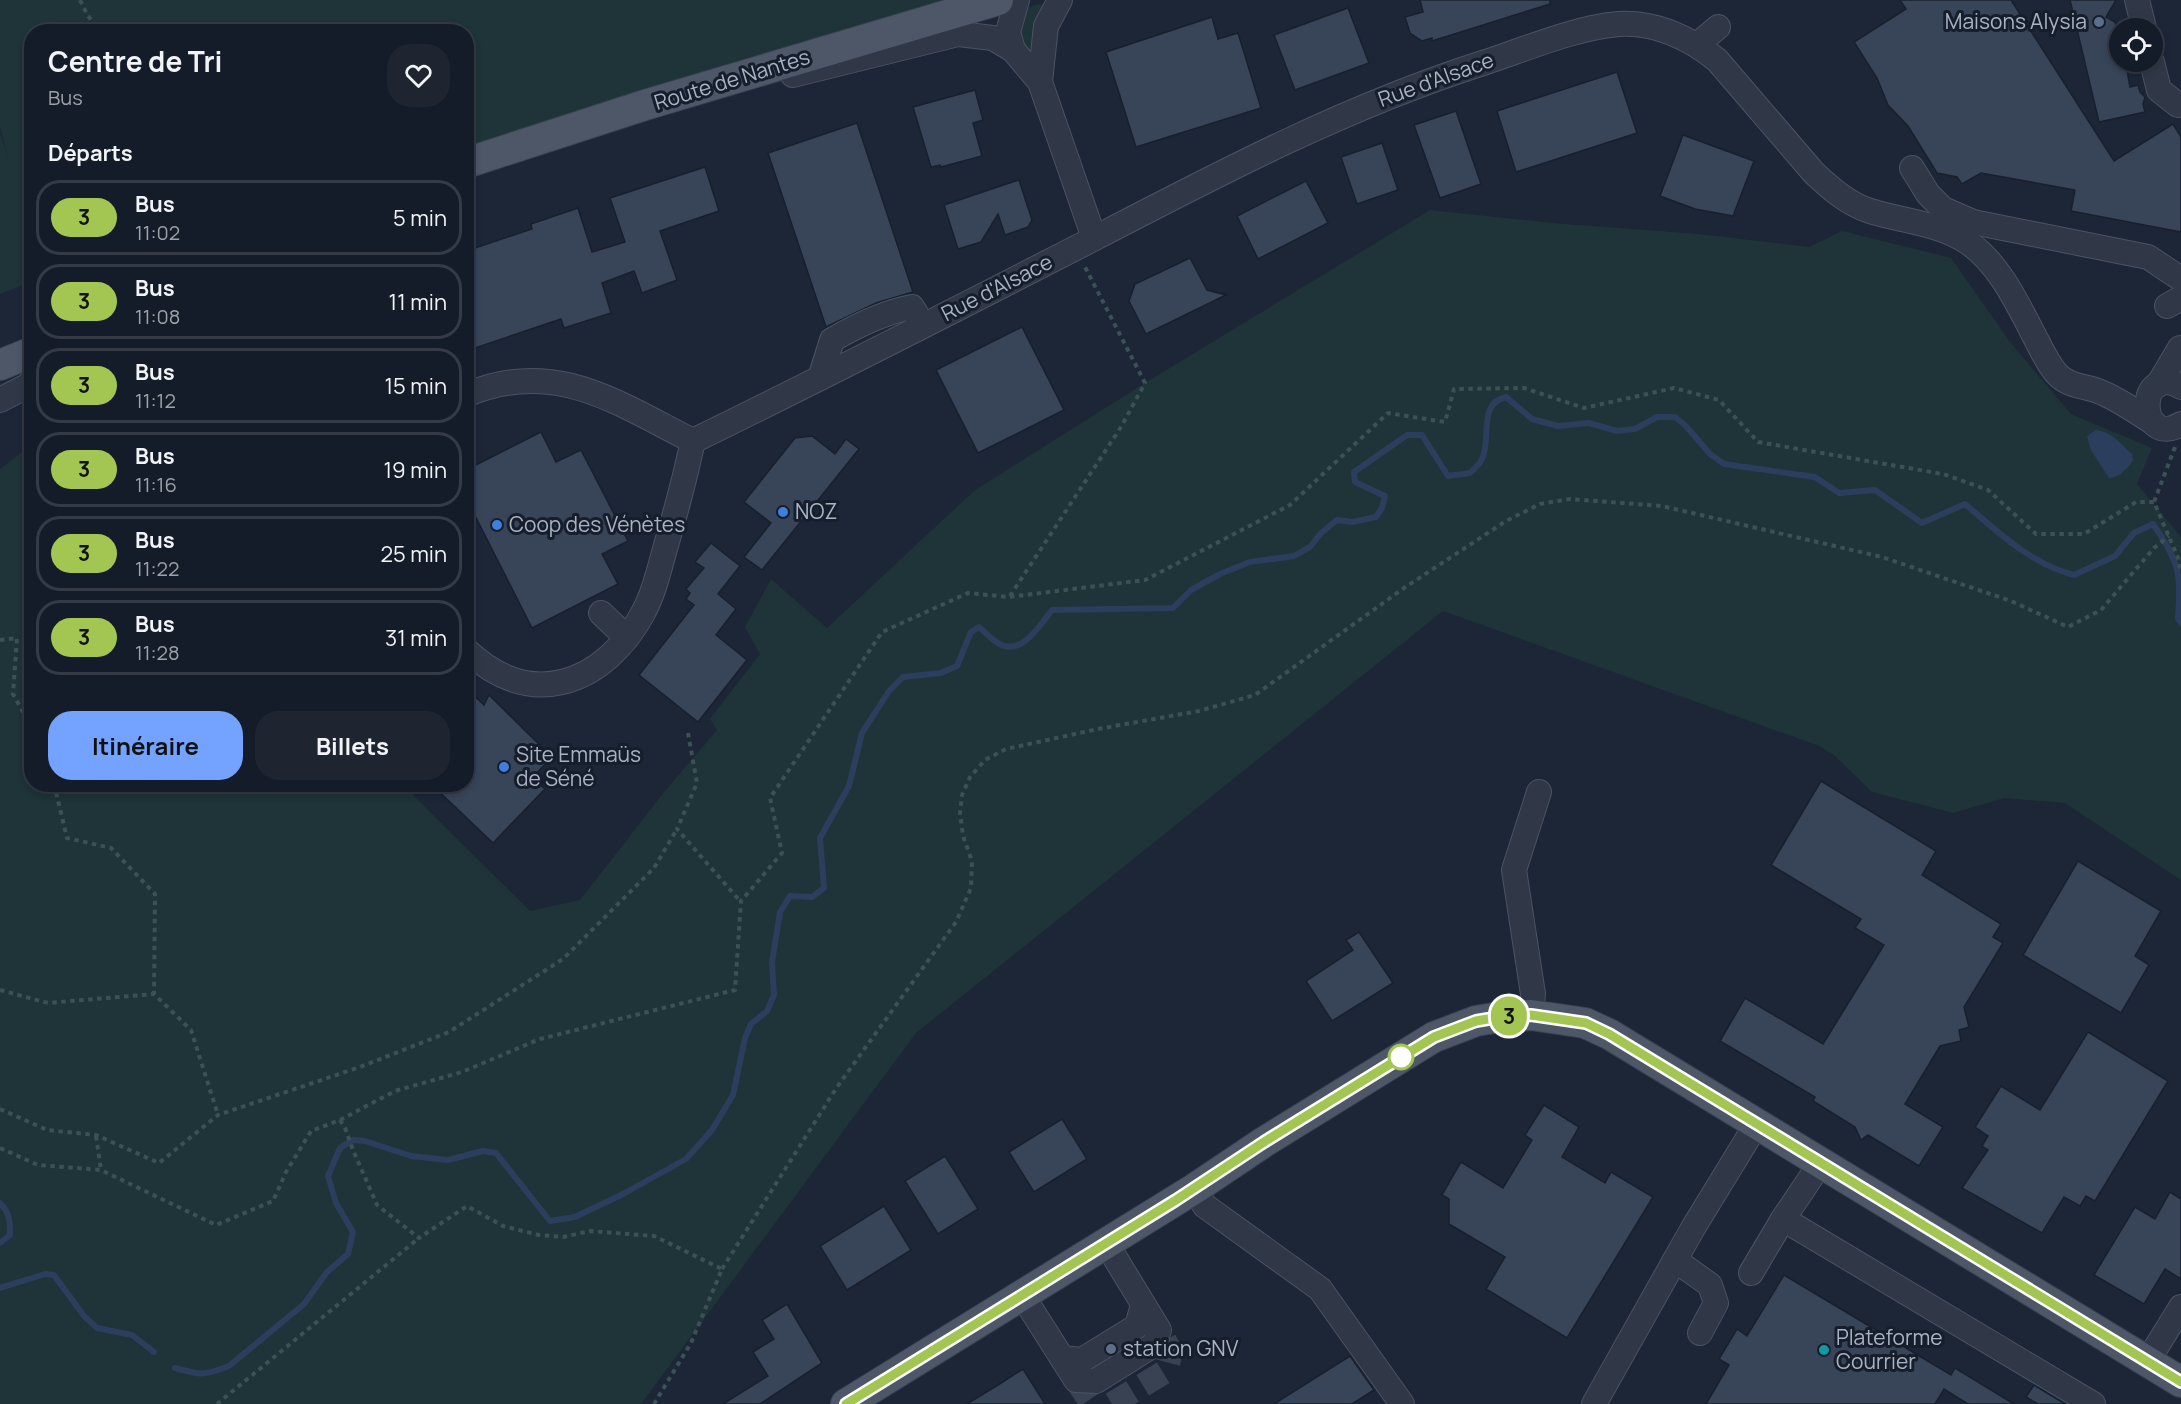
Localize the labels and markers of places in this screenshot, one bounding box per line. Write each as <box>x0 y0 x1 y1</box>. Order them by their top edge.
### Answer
place label: Maisons Alysia <box>1945 7 2087 35</box>
marker: Maisons Alysia <box>2092 15 2106 29</box>
place label: NOZ <box>795 497 837 525</box>
marker: NOZ <box>776 505 790 519</box>
place label: Coop des Vénètes <box>509 510 685 538</box>
marker: Coop des Vénètes <box>490 518 504 532</box>
place label: Site Emmaüs de Séné <box>516 740 641 792</box>
marker: Site Emmaüs de Séné <box>497 760 511 774</box>
unlabelled marker <box>1388 1044 1414 1070</box>
place label: Plateforme Courrier <box>1836 1323 1943 1375</box>
place label: station GNV <box>1123 1334 1239 1362</box>
marker: station GNV <box>1104 1342 1118 1356</box>
marker: Plateforme Courrier <box>1817 1343 1831 1357</box>

